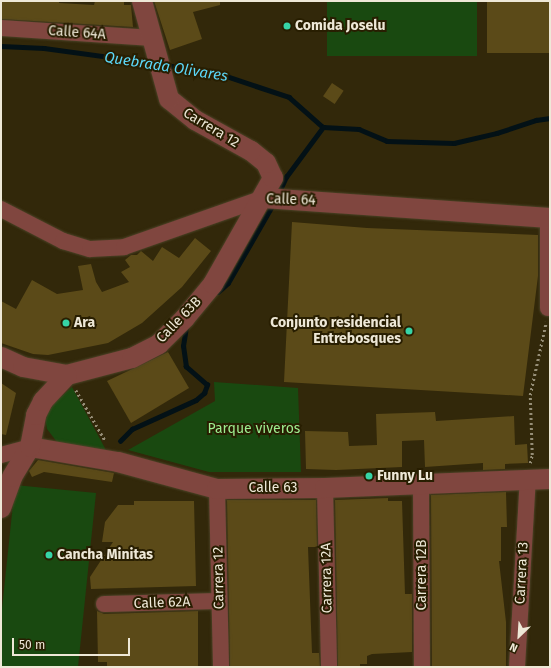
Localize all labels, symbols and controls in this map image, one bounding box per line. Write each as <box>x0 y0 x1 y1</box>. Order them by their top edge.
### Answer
place label: Comida Joselu <box>295 18 385 34</box>
marker: Comida Joselu <box>282 21 292 31</box>
street label: Calle 64A <box>48 23 106 43</box>
water label: Quebrada Olivares <box>103 48 229 86</box>
street label: Carrera 12 <box>180 105 242 151</box>
street label: Calle 64 <box>266 191 316 209</box>
street label: Calle 63B <box>153 293 205 347</box>
place label: Ara <box>74 315 95 331</box>
place label: Conjunto residencial Entrebosques <box>270 315 401 348</box>
marker: Ara <box>61 318 71 328</box>
marker: Conjunto residencial Entrebosques <box>404 326 414 336</box>
park label: Parque viveros <box>208 421 300 437</box>
place label: Funny Lu <box>377 468 433 484</box>
marker: Funny Lu <box>364 471 374 481</box>
street label: Calle 63 <box>249 480 297 496</box>
street label: Carrera 12B <box>414 539 430 611</box>
street label: Carrera 13 <box>512 541 532 605</box>
street label: Carrera 12A <box>318 543 336 613</box>
place label: Cancha Minitas <box>57 547 153 563</box>
street label: Carrera 12 <box>210 547 228 609</box>
marker: Cancha Minitas <box>44 550 54 560</box>
street label: Calle 62A <box>133 594 191 612</box>
north arrow <box>499 616 539 656</box>
scale bar <box>14 630 132 656</box>
text: 50 m <box>19 638 45 652</box>
text: N <box>508 640 520 655</box>

